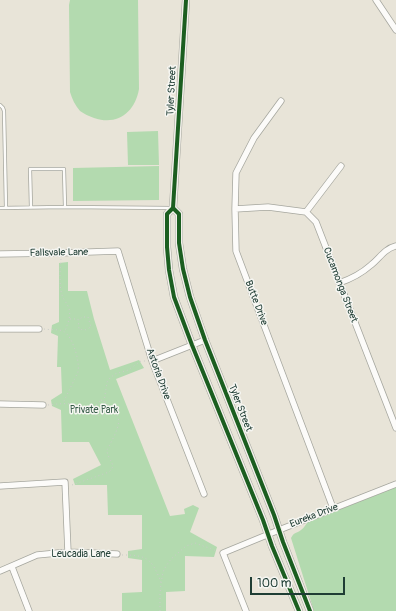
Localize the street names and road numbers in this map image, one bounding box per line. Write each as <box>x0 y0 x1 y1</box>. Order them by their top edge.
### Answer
street label: Tyler Street <box>165 66 179 116</box>
street label: Fallsvale Lane <box>30 246 88 260</box>
street label: Cucamonga Street <box>320 246 360 324</box>
street label: Butte Drive <box>242 279 270 327</box>
street label: Astoria Drive <box>143 347 173 401</box>
street label: Tyler Street <box>225 383 255 433</box>
street label: Eureka Drive <box>288 501 340 531</box>
street label: Leucadia Lane <box>51 548 111 560</box>

